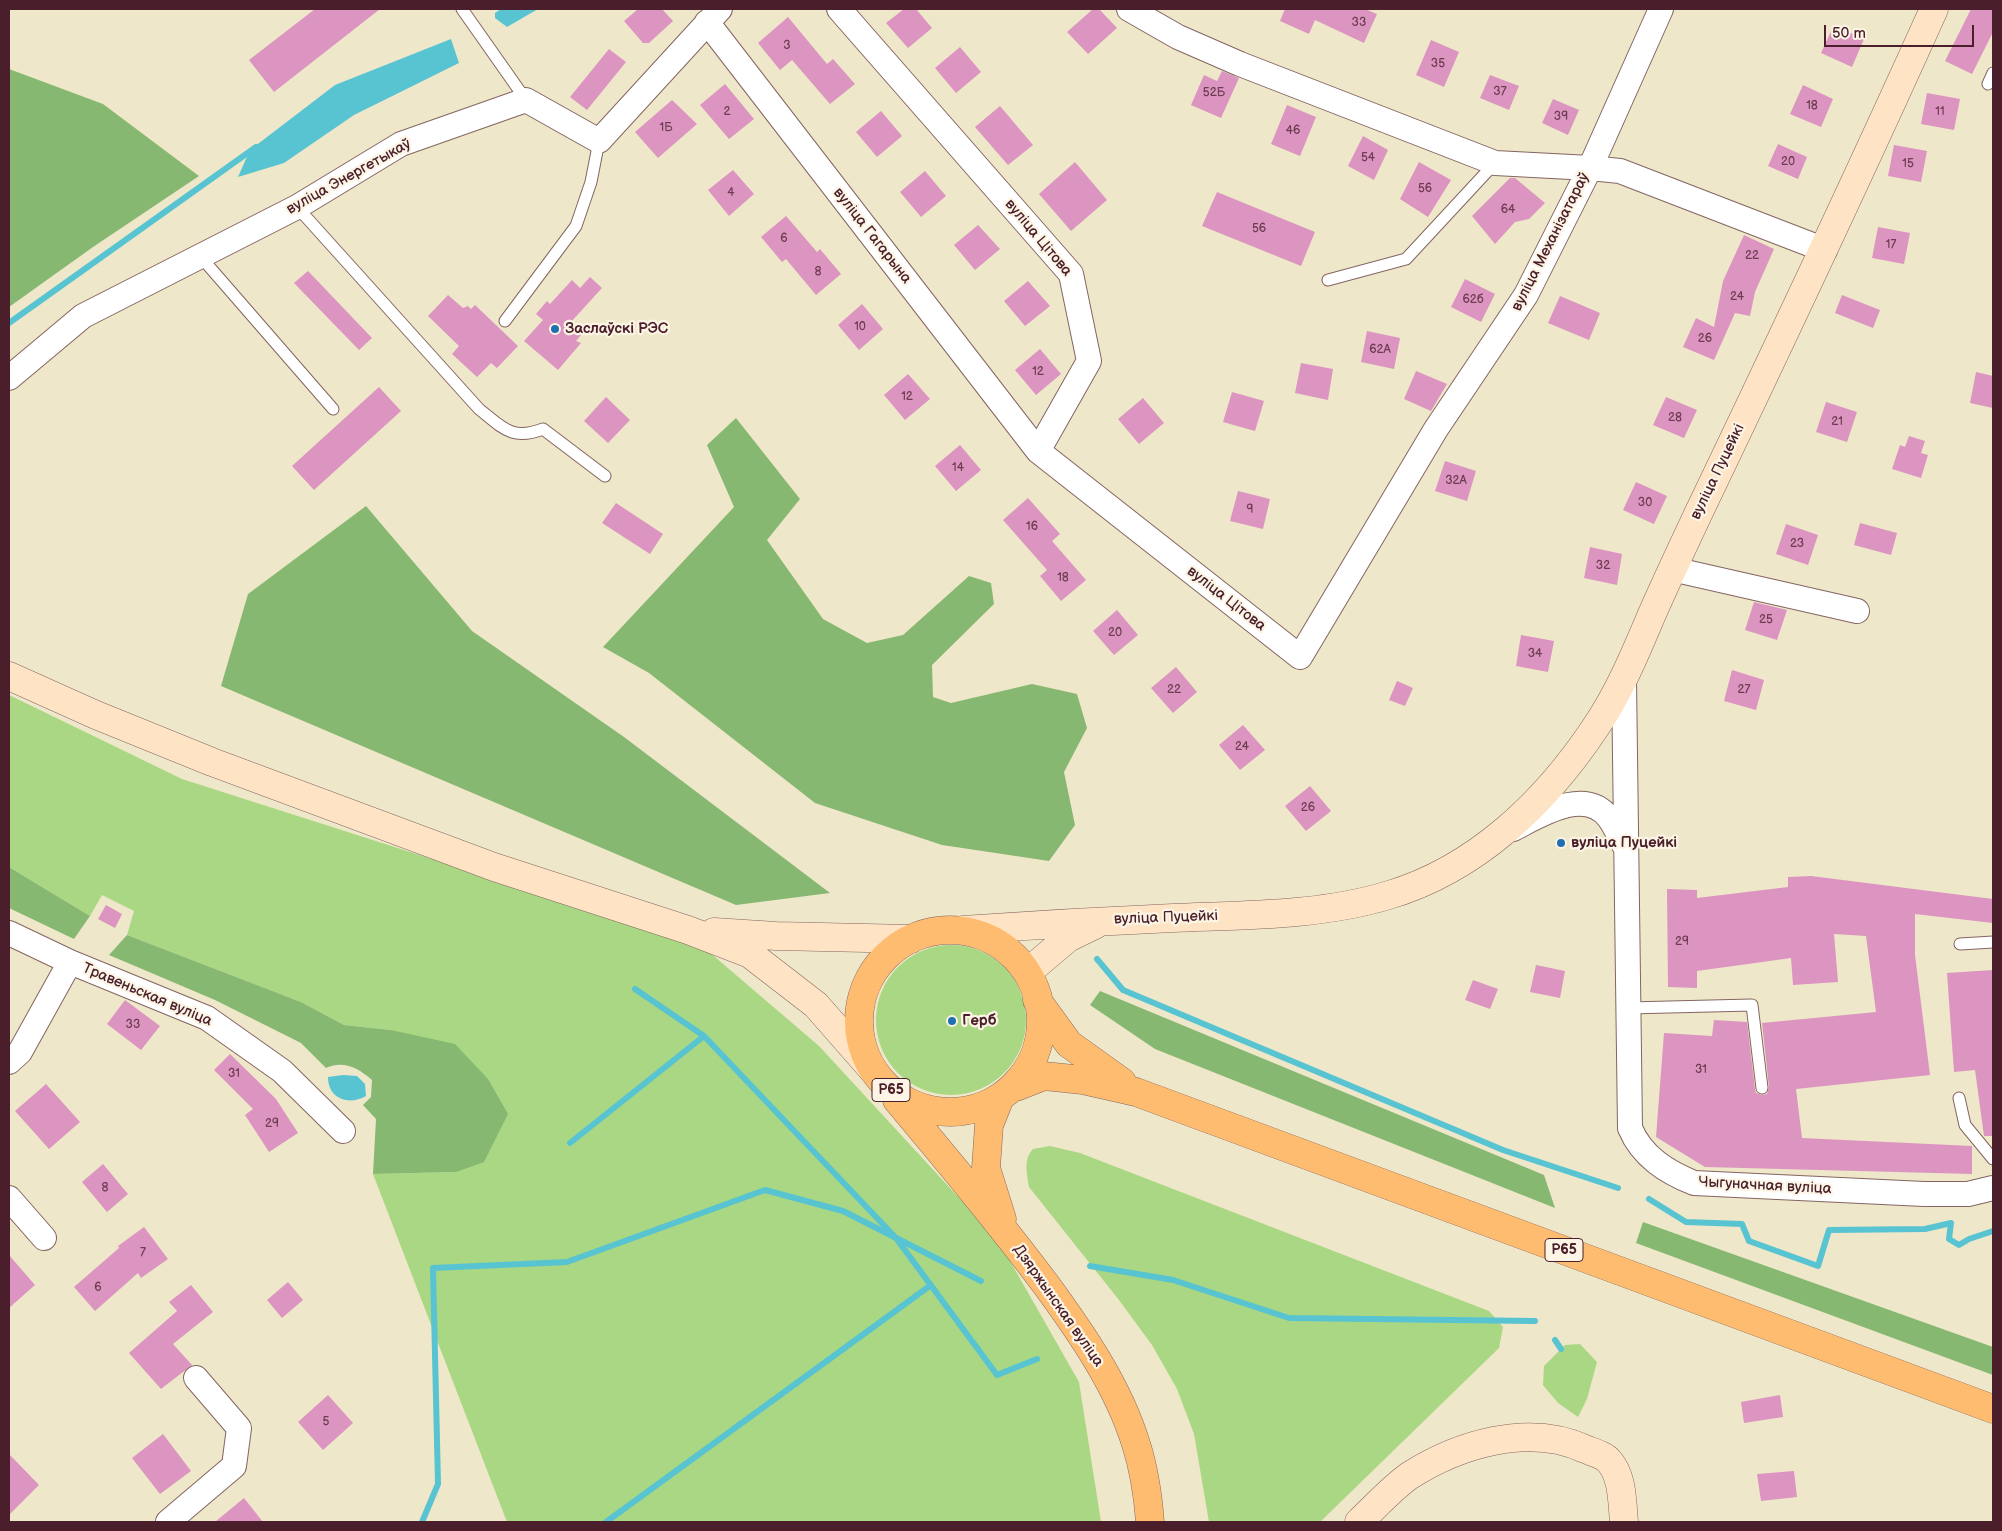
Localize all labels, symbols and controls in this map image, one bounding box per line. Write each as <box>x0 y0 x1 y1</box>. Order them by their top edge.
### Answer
scale bar <box>1827 15 1977 47</box>
house number: 33 <box>1352 16 1366 30</box>
text: 50 m <box>1832 24 1866 43</box>
house number: 3 <box>783 39 791 53</box>
house number: 35 <box>1431 57 1445 71</box>
house number: 37 <box>1493 85 1507 99</box>
house number: 52Б <box>1203 86 1225 100</box>
house number: 18 <box>1806 99 1818 113</box>
house number: 2 <box>723 105 731 119</box>
house number: 11 <box>1935 105 1945 119</box>
house number: 39 <box>1554 110 1568 124</box>
house number: 1Б <box>660 121 672 135</box>
house number: 46 <box>1286 124 1300 138</box>
street label: вуліца Энергетыкаў <box>284 135 414 219</box>
house number: 54 <box>1361 151 1375 165</box>
house number: 20 <box>1781 155 1795 169</box>
house number: 15 <box>1902 157 1914 171</box>
street label: вуліца Механізатараў <box>1508 170 1594 314</box>
house number: 56 <box>1418 182 1432 196</box>
street label: вуліца Гагарына <box>829 184 915 288</box>
house number: 4 <box>727 186 735 200</box>
street label: вуліца Цітова <box>1001 196 1075 280</box>
house number: 64 <box>1501 203 1515 217</box>
house number: 56 <box>1252 222 1266 236</box>
house number: 6 <box>780 232 788 246</box>
house number: 17 <box>1886 238 1896 252</box>
house number: 22 <box>1745 249 1759 263</box>
house number: 8 <box>815 265 821 279</box>
house number: 24 <box>1730 290 1744 304</box>
house number: 62б <box>1463 293 1483 307</box>
place label: Заслаўскі РЭС <box>565 320 668 338</box>
house number: 10 <box>854 320 866 334</box>
marker: Заслаўскі РЭС <box>549 323 561 335</box>
house number: 26 <box>1698 332 1712 346</box>
house number: 62А <box>1369 343 1391 357</box>
house number: 12 <box>1032 365 1044 379</box>
house number: 12 <box>901 390 913 404</box>
house number: 28 <box>1668 411 1682 425</box>
house number: 21 <box>1831 415 1843 429</box>
street label: вуліца Пуцейкі <box>1687 421 1749 523</box>
house number: 14 <box>952 461 964 475</box>
house number: 32А <box>1445 474 1467 488</box>
house number: 30 <box>1638 496 1652 510</box>
house number: 9 <box>1247 503 1253 517</box>
house number: 16 <box>1026 520 1038 534</box>
house number: 23 <box>1790 537 1804 551</box>
house number: 32 <box>1596 559 1610 573</box>
street label: вуліца Цітова <box>1183 563 1269 635</box>
house number: 18 <box>1057 571 1069 585</box>
house number: 25 <box>1759 613 1773 627</box>
house number: 20 <box>1108 626 1122 640</box>
house number: 34 <box>1528 647 1542 661</box>
house number: 22 <box>1167 683 1181 697</box>
house number: 27 <box>1738 683 1750 697</box>
house number: 24 <box>1235 740 1249 754</box>
house number: 26 <box>1301 801 1315 815</box>
place label: вуліца Пуцейкі <box>1571 834 1677 852</box>
marker: вуліца Пуцейкі <box>1555 837 1567 849</box>
street label: вуліца Пуцейкі <box>1114 907 1218 929</box>
house number: 29 <box>1675 935 1689 949</box>
street label: Травеньская вуліца <box>79 960 215 1030</box>
place label: Герб <box>962 1012 996 1030</box>
marker: Герб <box>946 1015 958 1027</box>
house number: 33 <box>126 1018 140 1032</box>
house number: 31 <box>1695 1063 1707 1077</box>
house number: 31 <box>228 1067 240 1081</box>
road number: Р65 <box>872 1078 910 1102</box>
house number: 29 <box>265 1117 279 1131</box>
street label: Чыгуначная вуліца <box>1698 1174 1832 1198</box>
house number: 8 <box>102 1181 108 1195</box>
road number: Р65 <box>1545 1238 1583 1262</box>
street label: Дзяржынская вуліца <box>1009 1241 1107 1371</box>
house number: 7 <box>140 1246 146 1260</box>
house number: 6 <box>94 1281 102 1295</box>
house number: 5 <box>323 1415 329 1429</box>

